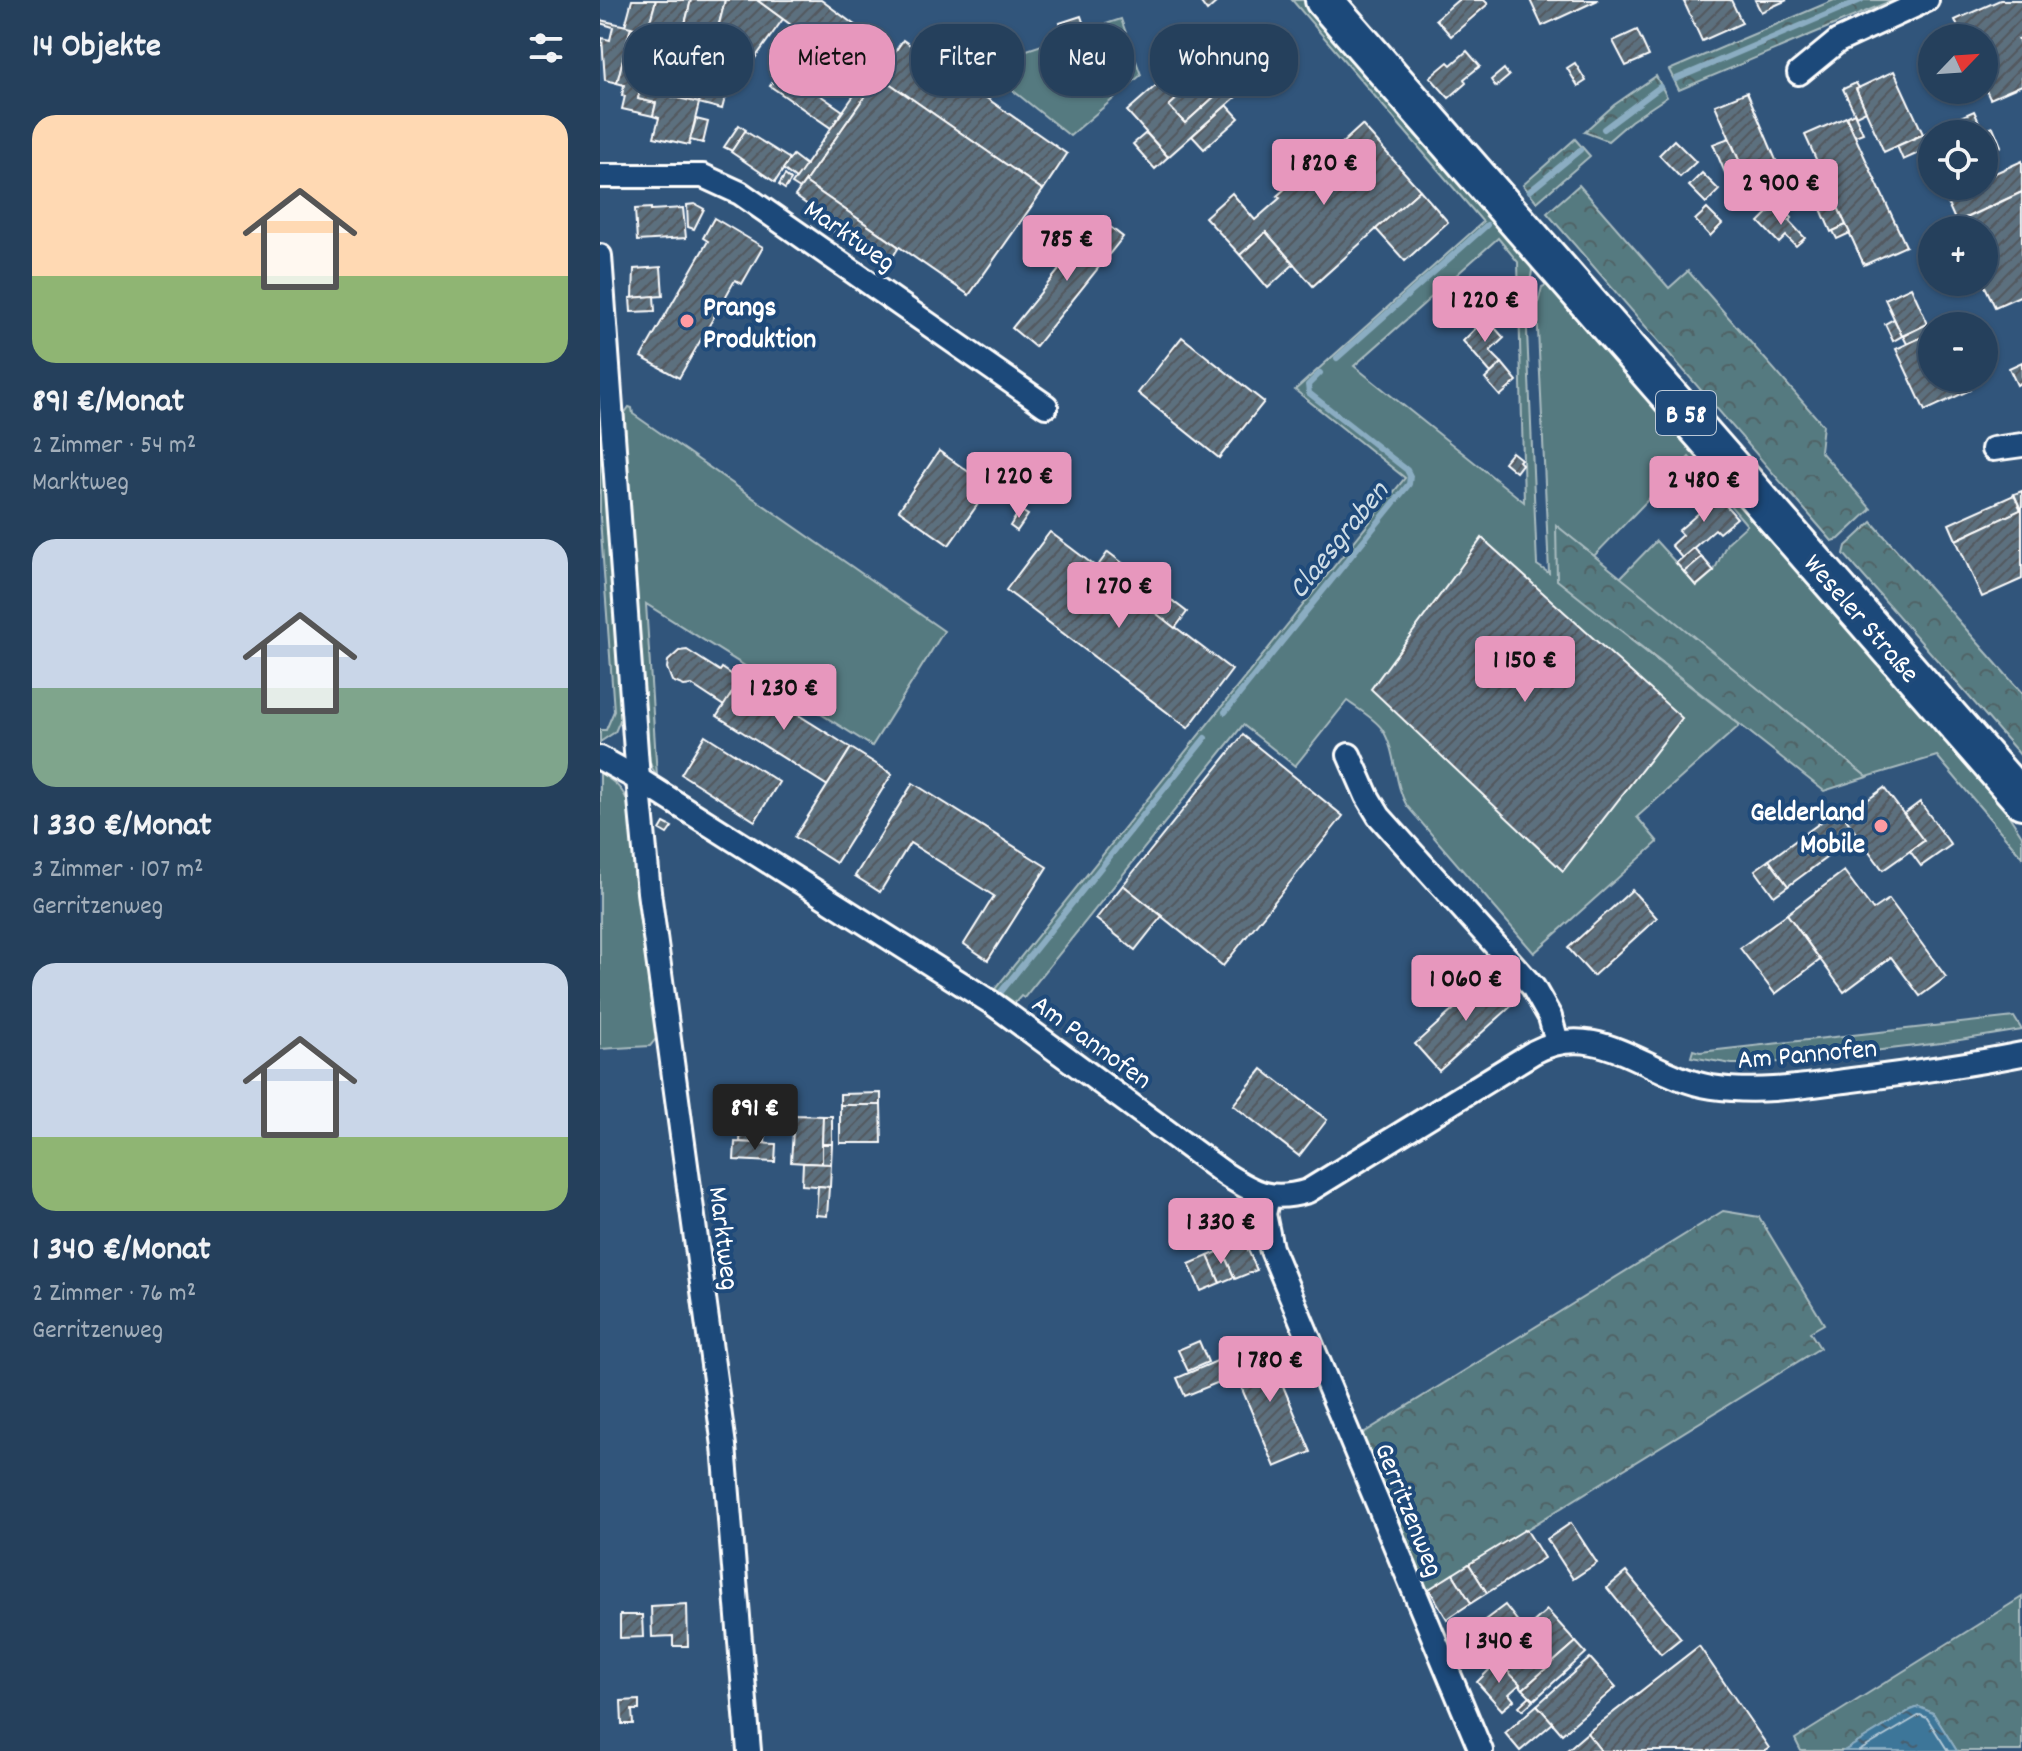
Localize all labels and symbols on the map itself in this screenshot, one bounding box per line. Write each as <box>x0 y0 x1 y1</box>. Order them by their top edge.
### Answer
north arrow <box>1918 24 1998 104</box>
pin: 1 820 € <box>1250 139 1398 207</box>
pin: 2 900 € <box>1707 159 1855 227</box>
street label: Marktweg <box>794 192 902 284</box>
pin: 785 € <box>1011 215 1123 283</box>
pin: 1 220 € <box>1411 276 1559 344</box>
place label: Prangs Produktion <box>703 290 816 362</box>
marker: Prangs Produktion <box>678 312 696 330</box>
road number: B 58 <box>1656 391 1716 435</box>
pin: 1 220 € <box>945 452 1093 520</box>
pin: 2 480 € <box>1630 456 1778 524</box>
water label: Claesgraben <box>1280 473 1402 610</box>
street label: Weseler Straße <box>1792 547 1927 694</box>
pin: 1 270 € <box>1045 562 1193 630</box>
pin: 1 150 € <box>1451 636 1599 704</box>
pin: 1 230 € <box>710 664 858 732</box>
place label: Gelderland Mobile <box>1750 795 1865 867</box>
marker: Gelderland Mobile <box>1872 817 1890 835</box>
pin: 1 060 € <box>1392 955 1540 1023</box>
street label: Am Pannofen <box>1022 987 1159 1101</box>
street label: Am Pannofen <box>1736 1031 1879 1083</box>
pin: 891 € <box>699 1084 811 1152</box>
street label: Marktweg <box>695 1184 747 1293</box>
pin: 1 330 € <box>1147 1198 1295 1266</box>
pin: 1 780 € <box>1196 1336 1344 1404</box>
street label: Gerritzenweg <box>1361 1438 1451 1584</box>
pin: 1 340 € <box>1425 1617 1573 1685</box>

